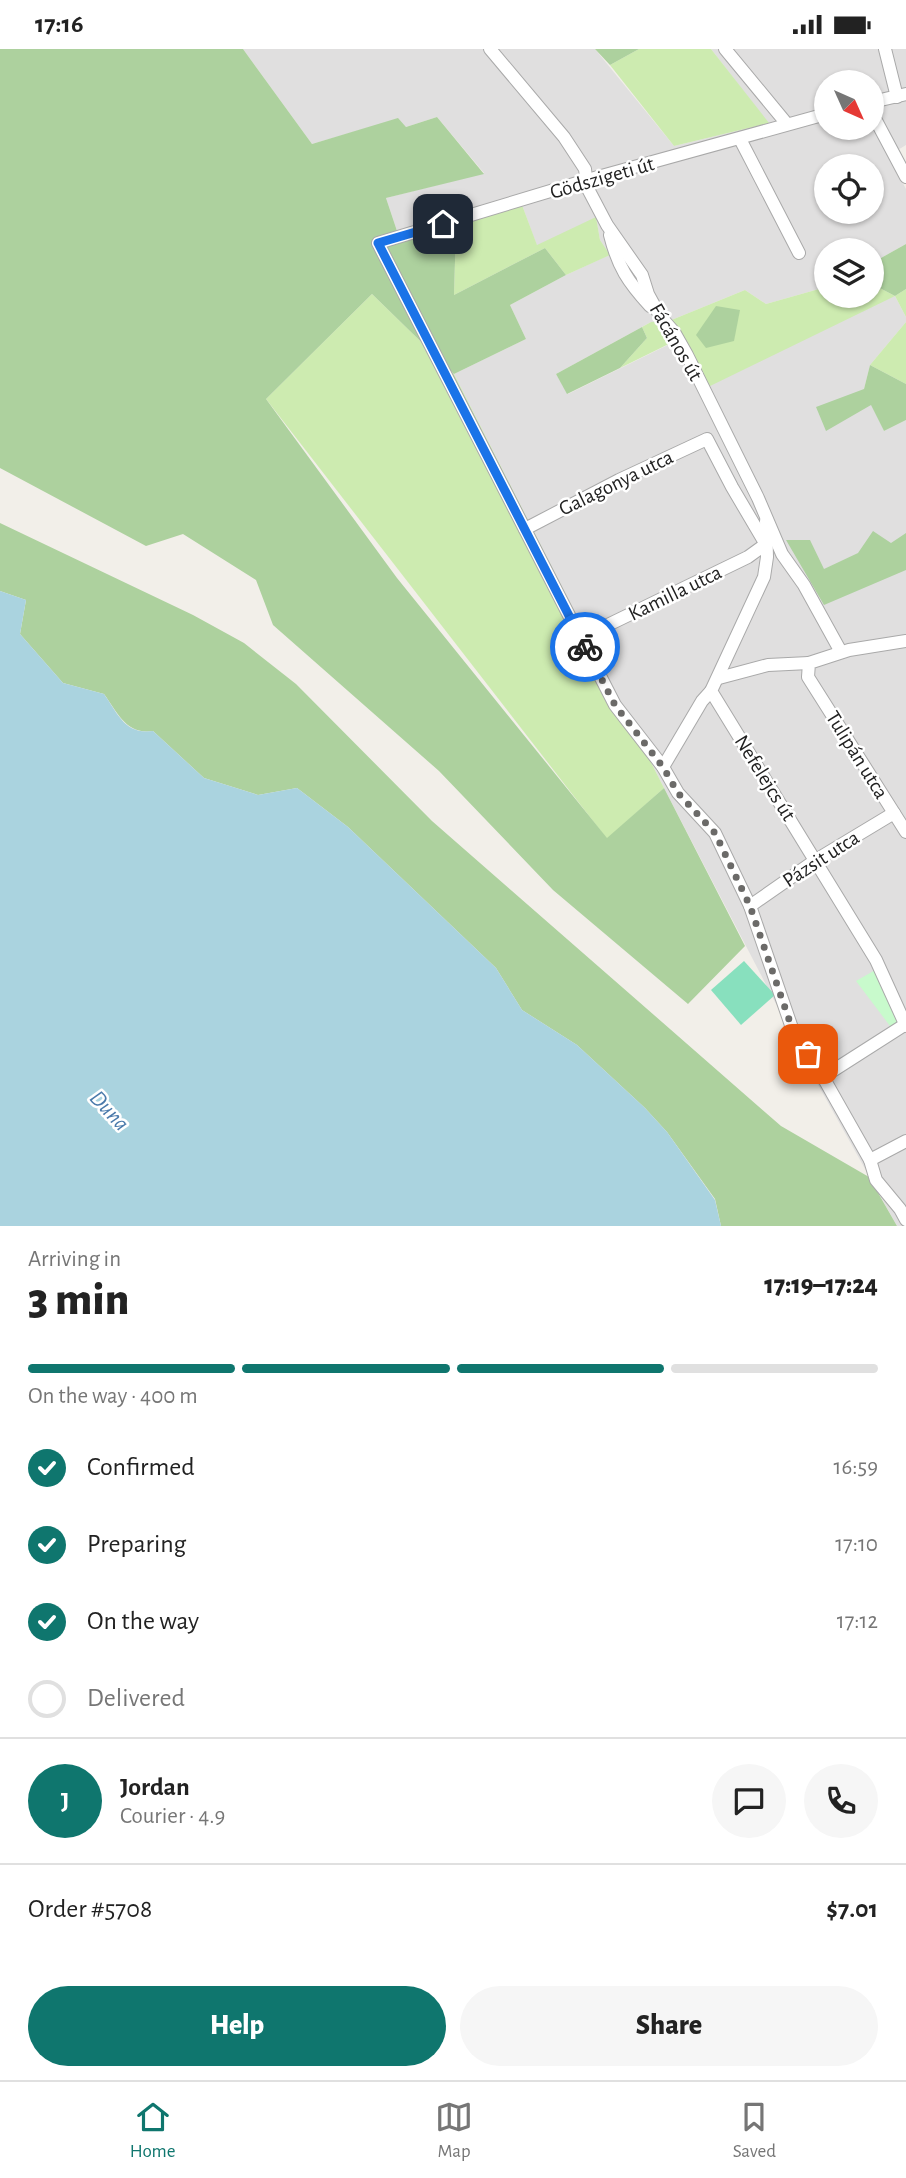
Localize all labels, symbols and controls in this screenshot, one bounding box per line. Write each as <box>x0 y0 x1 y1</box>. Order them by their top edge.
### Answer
text: 17:16 <box>35 11 83 37</box>
north arrow <box>814 70 884 140</box>
map controls <box>814 70 884 308</box>
street label: Gödszigeti út <box>547 153 657 203</box>
button: locate <box>814 154 884 224</box>
pin <box>413 194 473 254</box>
icon: home <box>424 205 462 243</box>
button: layers <box>814 238 884 308</box>
street label: Fácános út <box>646 300 707 384</box>
street label: Galagonya utca <box>556 446 677 520</box>
street label: Kamilla utca <box>625 561 725 625</box>
courier <box>550 612 620 682</box>
icon: bike <box>566 628 604 666</box>
street label: Tulipán utca <box>822 708 892 803</box>
street label: Nefelejcs út <box>731 732 800 825</box>
street label: Pázsit utca <box>779 826 863 891</box>
pin <box>778 1024 838 1084</box>
icon: bag <box>789 1035 827 1073</box>
water label: Duna <box>85 1086 133 1136</box>
text: Arriving in <box>28 1248 121 1271</box>
text: 17:19–17:24 <box>764 1272 878 1298</box>
text: 3 min <box>28 1277 129 1323</box>
text: On the way · 400 m <box>28 1385 198 1408</box>
icon: check <box>28 1449 66 1487</box>
text: Confirmed <box>87 1454 195 1480</box>
text: 16:59 <box>834 1456 878 1479</box>
icon: check <box>28 1526 66 1564</box>
text: Preparing <box>87 1531 186 1557</box>
text: 17:10 <box>835 1533 878 1556</box>
icon: check <box>28 1603 66 1641</box>
text: On the way <box>87 1608 199 1634</box>
text: 17:12 <box>837 1610 878 1633</box>
text: Delivered <box>87 1685 185 1711</box>
button: chat <box>712 1764 786 1838</box>
button: phone <box>804 1764 878 1838</box>
text: Jordan <box>120 1774 190 1800</box>
text: J <box>61 1788 69 1814</box>
text: Courier · 4.9 <box>120 1805 225 1828</box>
text: Order #5708 <box>28 1896 152 1922</box>
text: $7.01 <box>826 1896 878 1922</box>
button: Help <box>28 1986 446 2066</box>
button: Share <box>460 1986 878 2066</box>
tab: Home <box>130 2098 176 2163</box>
tab: Map <box>435 2098 473 2163</box>
tab: Saved <box>733 2098 776 2163</box>

